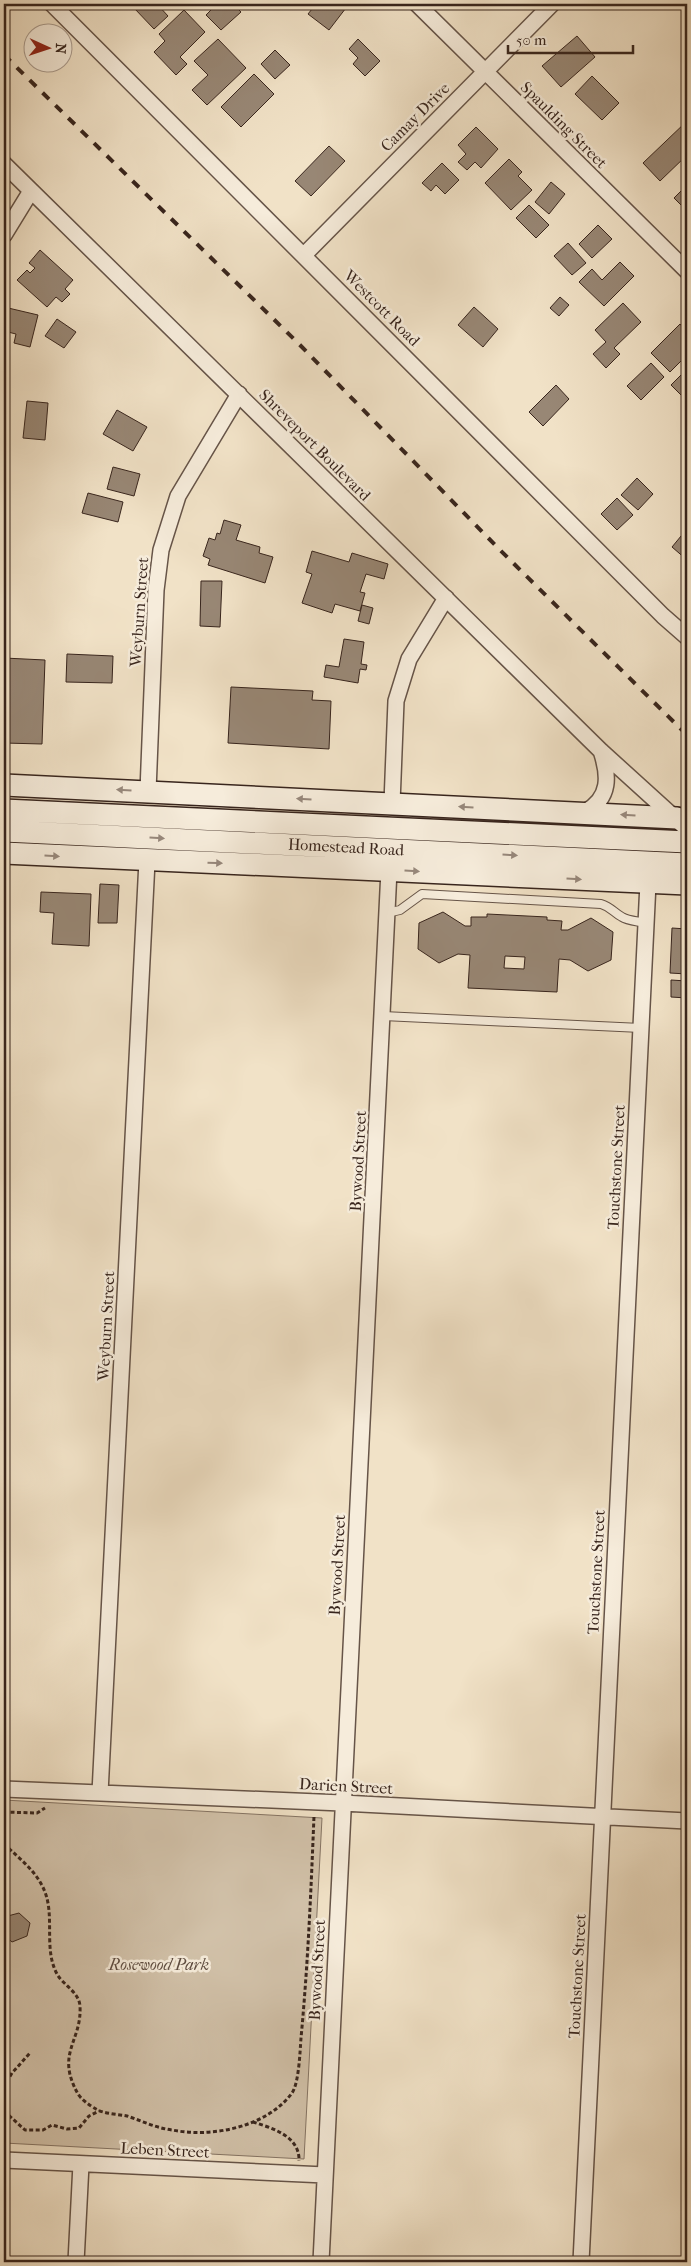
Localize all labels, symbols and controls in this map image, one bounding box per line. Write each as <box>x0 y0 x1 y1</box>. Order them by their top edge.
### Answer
north arrow <box>22 22 72 72</box>
scale bar <box>508 22 634 54</box>
text: 50 m <box>516 31 547 49</box>
text: N <box>52 43 69 55</box>
street label: Spaulding Street <box>517 78 611 172</box>
street label: Camay Drive <box>377 79 453 155</box>
street label: Westcott Road <box>339 265 424 350</box>
street label: Shreveport Boulevard <box>255 385 375 505</box>
street label: Weyburn Street <box>126 556 152 668</box>
one-way arrow <box>116 786 132 794</box>
one-way arrow <box>296 794 312 802</box>
one-way arrow <box>458 802 474 810</box>
one-way arrow <box>620 810 636 818</box>
street label: Homestead Road <box>287 834 405 860</box>
one-way arrow <box>150 835 166 843</box>
one-way arrow <box>45 852 61 860</box>
one-way arrow <box>502 852 518 860</box>
one-way arrow <box>207 859 223 867</box>
one-way arrow <box>404 867 420 875</box>
one-way arrow <box>567 875 583 883</box>
street label: Touchstone Street <box>603 1104 629 1230</box>
street label: Bywood Street <box>346 1110 370 1212</box>
street label: Weyburn Street <box>94 1270 118 1382</box>
street label: Touchstone Street <box>583 1509 609 1635</box>
street label: Bywood Street <box>325 1514 349 1616</box>
street label: Darien Street <box>299 1774 394 1798</box>
street label: Touchstone Street <box>564 1913 590 2039</box>
street label: Bywood Street <box>305 1919 329 2021</box>
park label: Rosewood Park <box>108 1955 209 1974</box>
street label: Leben Street <box>120 2138 210 2162</box>

